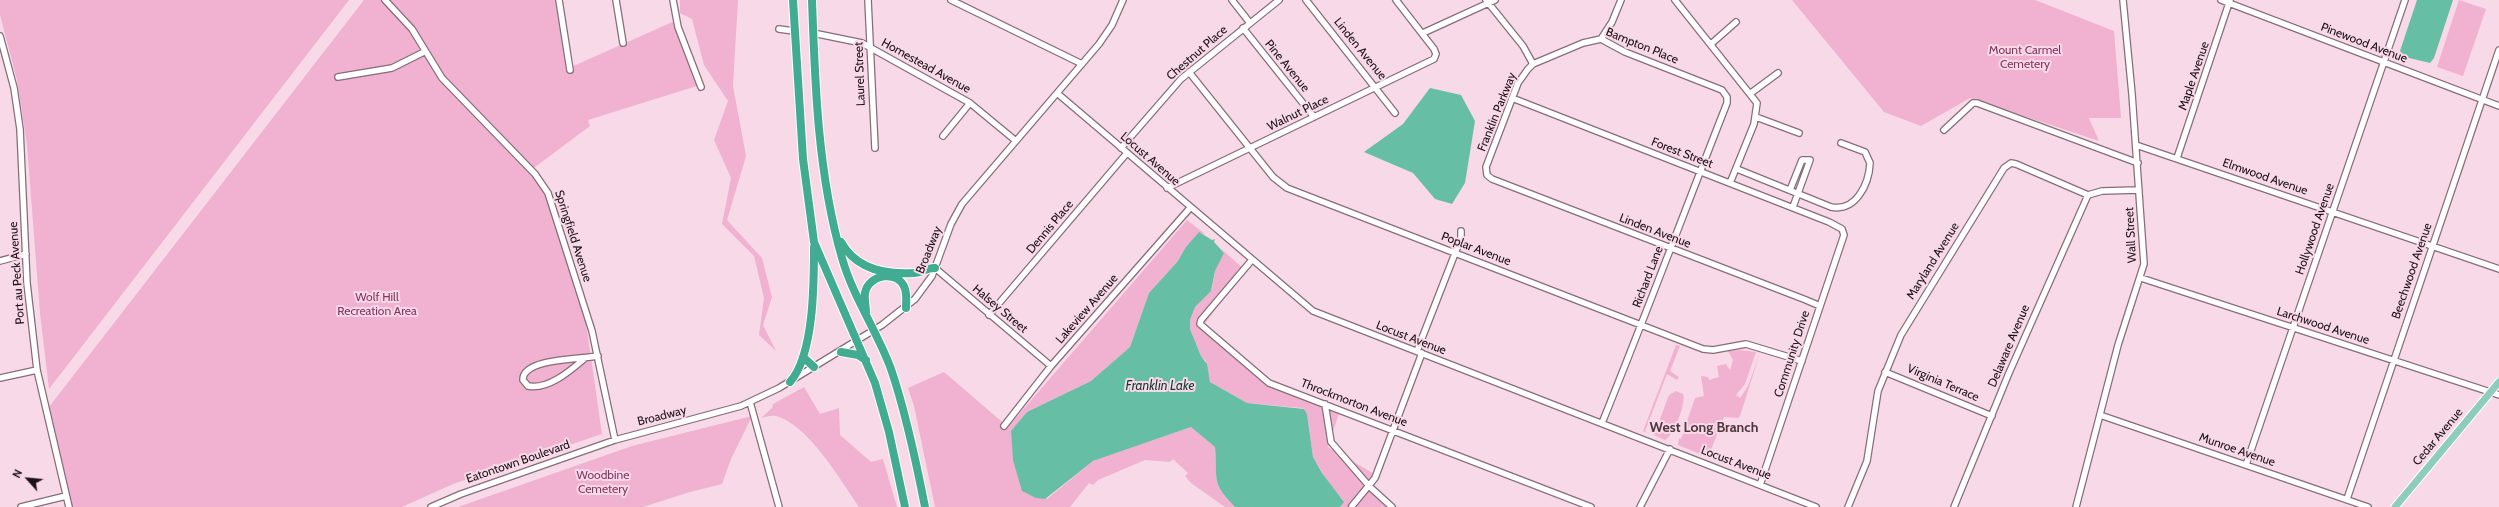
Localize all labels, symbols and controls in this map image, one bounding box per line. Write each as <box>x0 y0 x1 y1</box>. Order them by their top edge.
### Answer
street label: Linden Avenue <box>1331 15 1389 83</box>
street label: Pinewood Avenue <box>2319 20 2409 66</box>
street label: Chestnut Place <box>1164 23 1230 83</box>
street label: Bampton Place <box>1604 25 1680 67</box>
street label: Homestead Avenue <box>879 35 973 97</box>
street label: Pine Avenue <box>1262 37 1312 95</box>
street label: Maple Avenue <box>2176 40 2212 112</box>
street label: Laurel Street <box>852 42 868 106</box>
park label: Mount Carmel Cemetery <box>1989 43 2061 71</box>
street label: Franklin Parkway <box>1475 70 1519 154</box>
street label: Walnut Place <box>1265 92 1331 134</box>
street label: Locust Avenue <box>1117 129 1183 189</box>
street label: Forest Street <box>1649 135 1715 171</box>
street label: Elmwood Avenue <box>2221 156 2309 198</box>
street label: Hollywood Avenue <box>2293 181 2337 277</box>
street label: Springfield Avenue <box>551 188 595 284</box>
street label: Dennis Place <box>1023 197 1077 257</box>
street label: Wall Street <box>2122 207 2140 263</box>
street label: Linden Avenue <box>1617 211 1693 251</box>
street label: Maryland Avenue <box>1904 220 1962 302</box>
street label: Port au Peck Avenue <box>6 221 28 325</box>
street label: Beechwood Avenue <box>2389 221 2435 321</box>
street label: Broadway <box>913 224 945 276</box>
street label: Poplar Avenue <box>1439 229 1513 269</box>
street label: Richard Lane <box>1630 244 1666 310</box>
street label: Lakeview Avenue <box>1053 271 1121 347</box>
street label: Halsey Street <box>969 282 1031 336</box>
park label: Wolf Hill Recreation Area <box>337 290 417 318</box>
street label: Delaware Avenue <box>1985 303 2033 389</box>
street label: Larchwood Avenue <box>2275 304 2371 348</box>
street label: Community Drive <box>1771 309 1813 399</box>
street label: Locust Avenue <box>1374 318 1448 358</box>
street label: Virginia Terrace <box>1905 361 1981 405</box>
street label: Throckmorton Avenue <box>1299 376 1409 430</box>
water label: Franklin Lake <box>1126 378 1194 394</box>
street label: Broadway <box>636 403 688 429</box>
street label: Cedar Avenue <box>2410 405 2466 469</box>
district label: West Long Branch <box>1650 420 1758 436</box>
street label: Munroe Avenue <box>2197 430 2277 470</box>
street label: Eatontown Boulevard <box>464 437 572 487</box>
street label: Locust Avenue <box>1699 443 1773 483</box>
north arrow <box>8 459 48 499</box>
text: N <box>9 467 25 480</box>
park label: Woodbine Cemetery <box>577 468 629 496</box>

